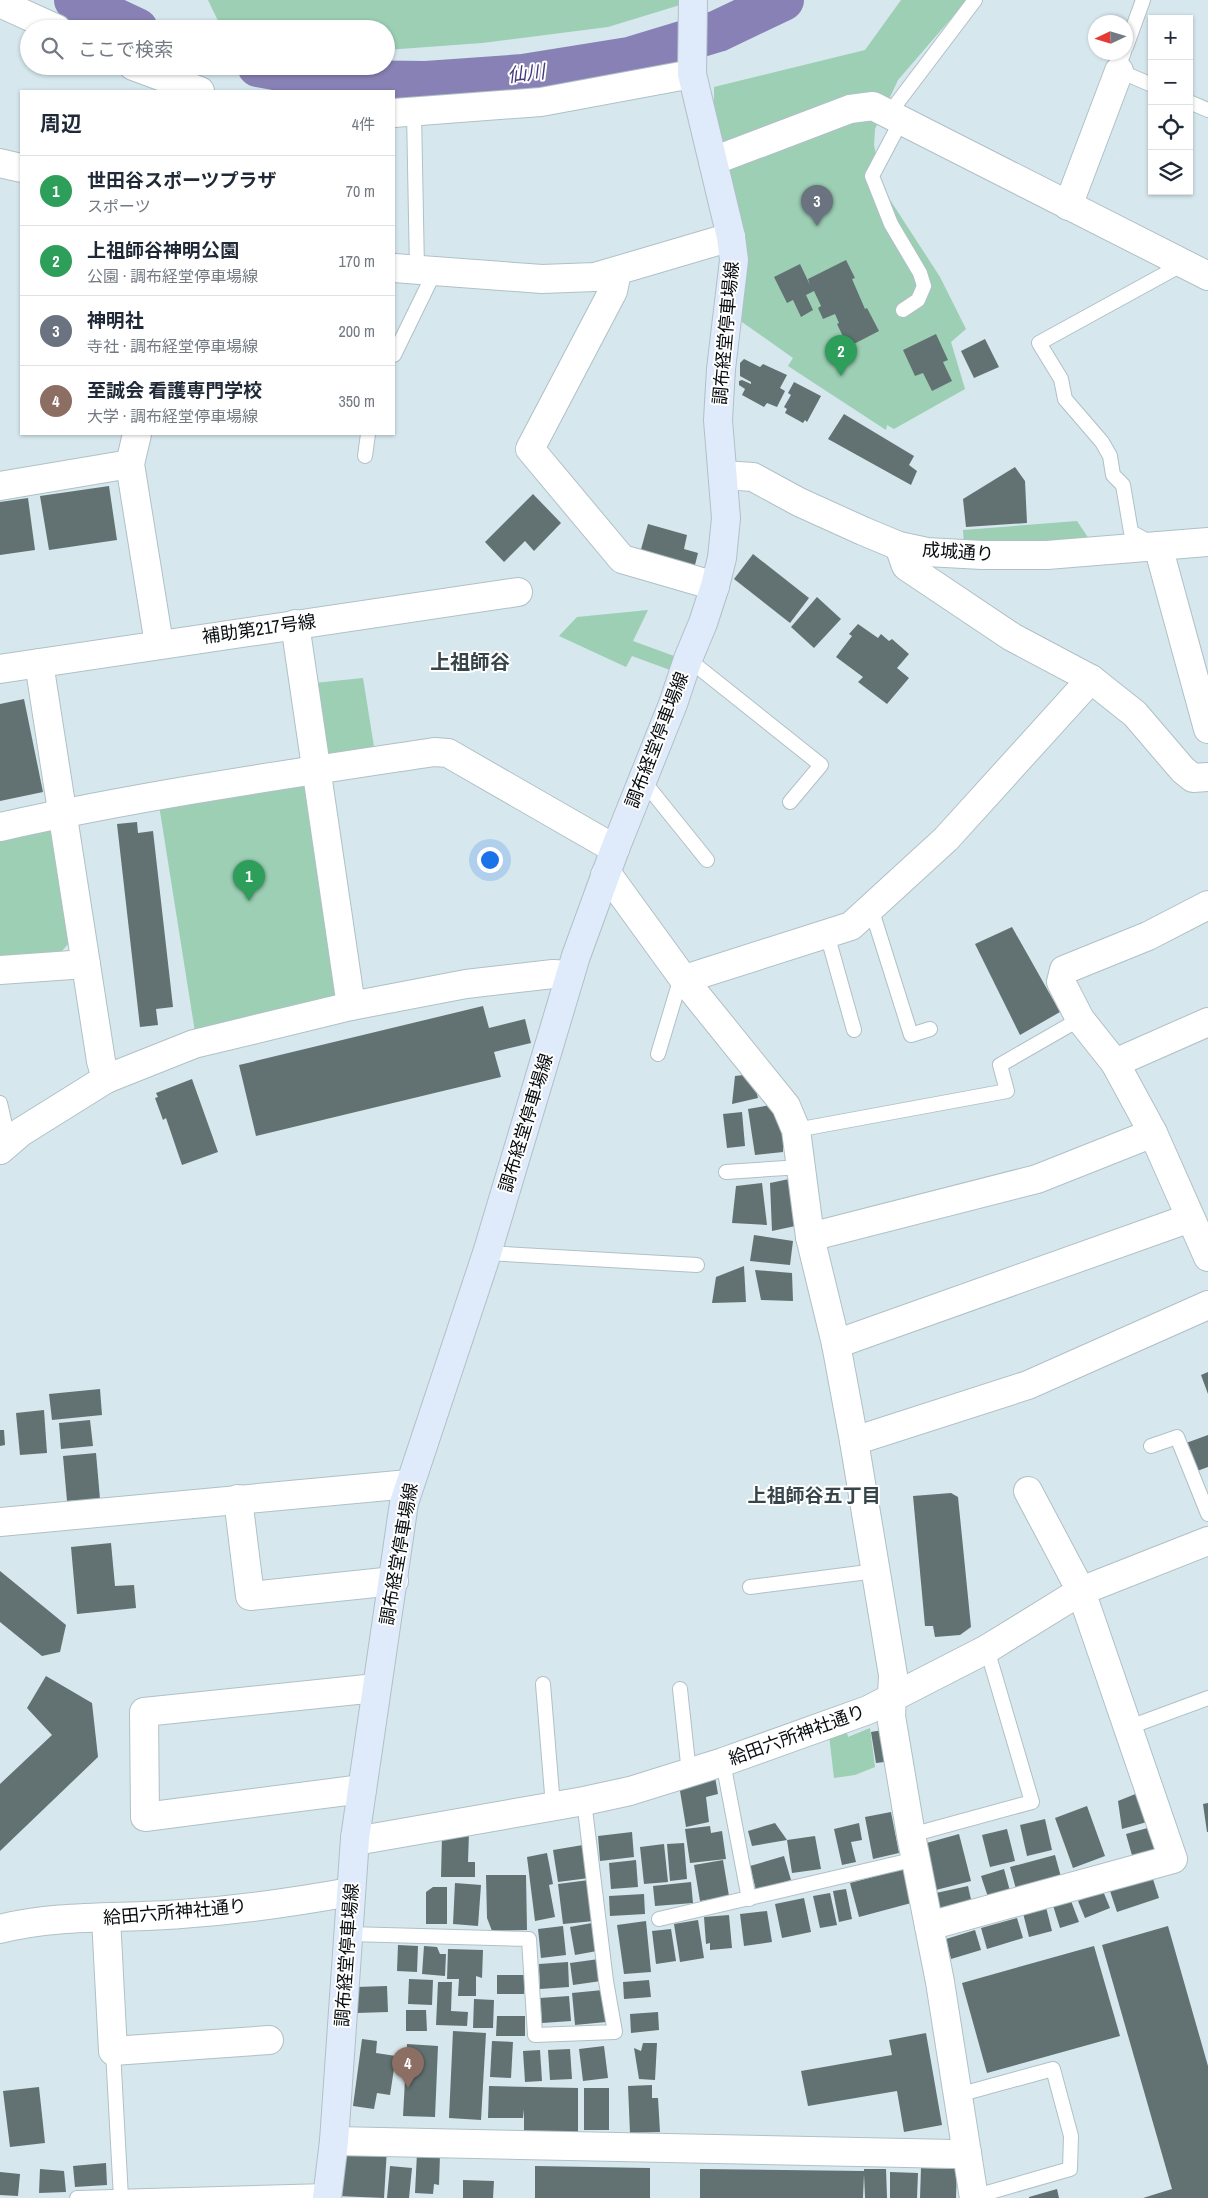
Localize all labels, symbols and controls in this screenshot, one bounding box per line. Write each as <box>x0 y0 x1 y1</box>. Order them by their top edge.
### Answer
north arrow <box>1088 15 1133 60</box>
map controls <box>1148 15 1193 195</box>
button: + <box>1148 15 1193 60</box>
search box <box>20 20 395 75</box>
icon: search <box>38 34 66 62</box>
text: ここで検索 <box>78 36 173 62</box>
water label: 仙川 <box>506 58 548 88</box>
button: − <box>1148 60 1193 105</box>
button: locate <box>1148 105 1193 150</box>
text: 周辺 <box>40 109 82 138</box>
text: 4件 <box>352 113 375 135</box>
button: layers <box>1148 150 1193 195</box>
text: 世田谷スポーツプラザ <box>87 167 277 193</box>
text: 1 <box>52 180 60 202</box>
text: 70 m <box>346 180 375 202</box>
pin: 3 <box>801 185 833 226</box>
text: スポーツ <box>87 195 151 217</box>
text: 上祖師谷神明公園 <box>87 237 239 263</box>
text: 2 <box>52 250 60 272</box>
text: 170 m <box>339 250 375 272</box>
street label: 調布経堂停車場線 <box>707 260 744 406</box>
text: 公園 · 調布経堂停車場線 <box>87 265 258 287</box>
text: 神明社 <box>87 307 144 333</box>
text: 3 <box>52 320 60 342</box>
text: 200 m <box>339 320 375 342</box>
text: 寺社 · 調布経堂停車場線 <box>87 335 258 357</box>
pin: 2 <box>825 335 857 376</box>
text: 至誠会 看護専門学校 <box>87 377 262 403</box>
text: 4 <box>52 390 60 412</box>
text: 350 m <box>339 390 375 412</box>
text: 大学 · 調布経堂停車場線 <box>87 405 258 427</box>
street label: 成城通り <box>921 537 995 566</box>
street label: 補助第217号線 <box>200 608 317 649</box>
district label: 上祖師谷 <box>430 648 510 675</box>
street label: 調布経堂停車場線 <box>619 668 694 812</box>
your location <box>477 847 503 873</box>
pin: 1 <box>233 860 265 901</box>
street label: 調布経堂停車場線 <box>493 1050 559 1195</box>
street label: 調布経堂停車場線 <box>374 1481 423 1627</box>
district label: 上祖師谷五丁目 <box>747 1482 881 1508</box>
street label: 給田六所神社通り <box>725 1698 869 1771</box>
street label: 調布経堂停車場線 <box>329 1882 364 2028</box>
street label: 給田六所神社通り <box>102 1893 248 1930</box>
pin: 4 <box>392 2047 424 2088</box>

